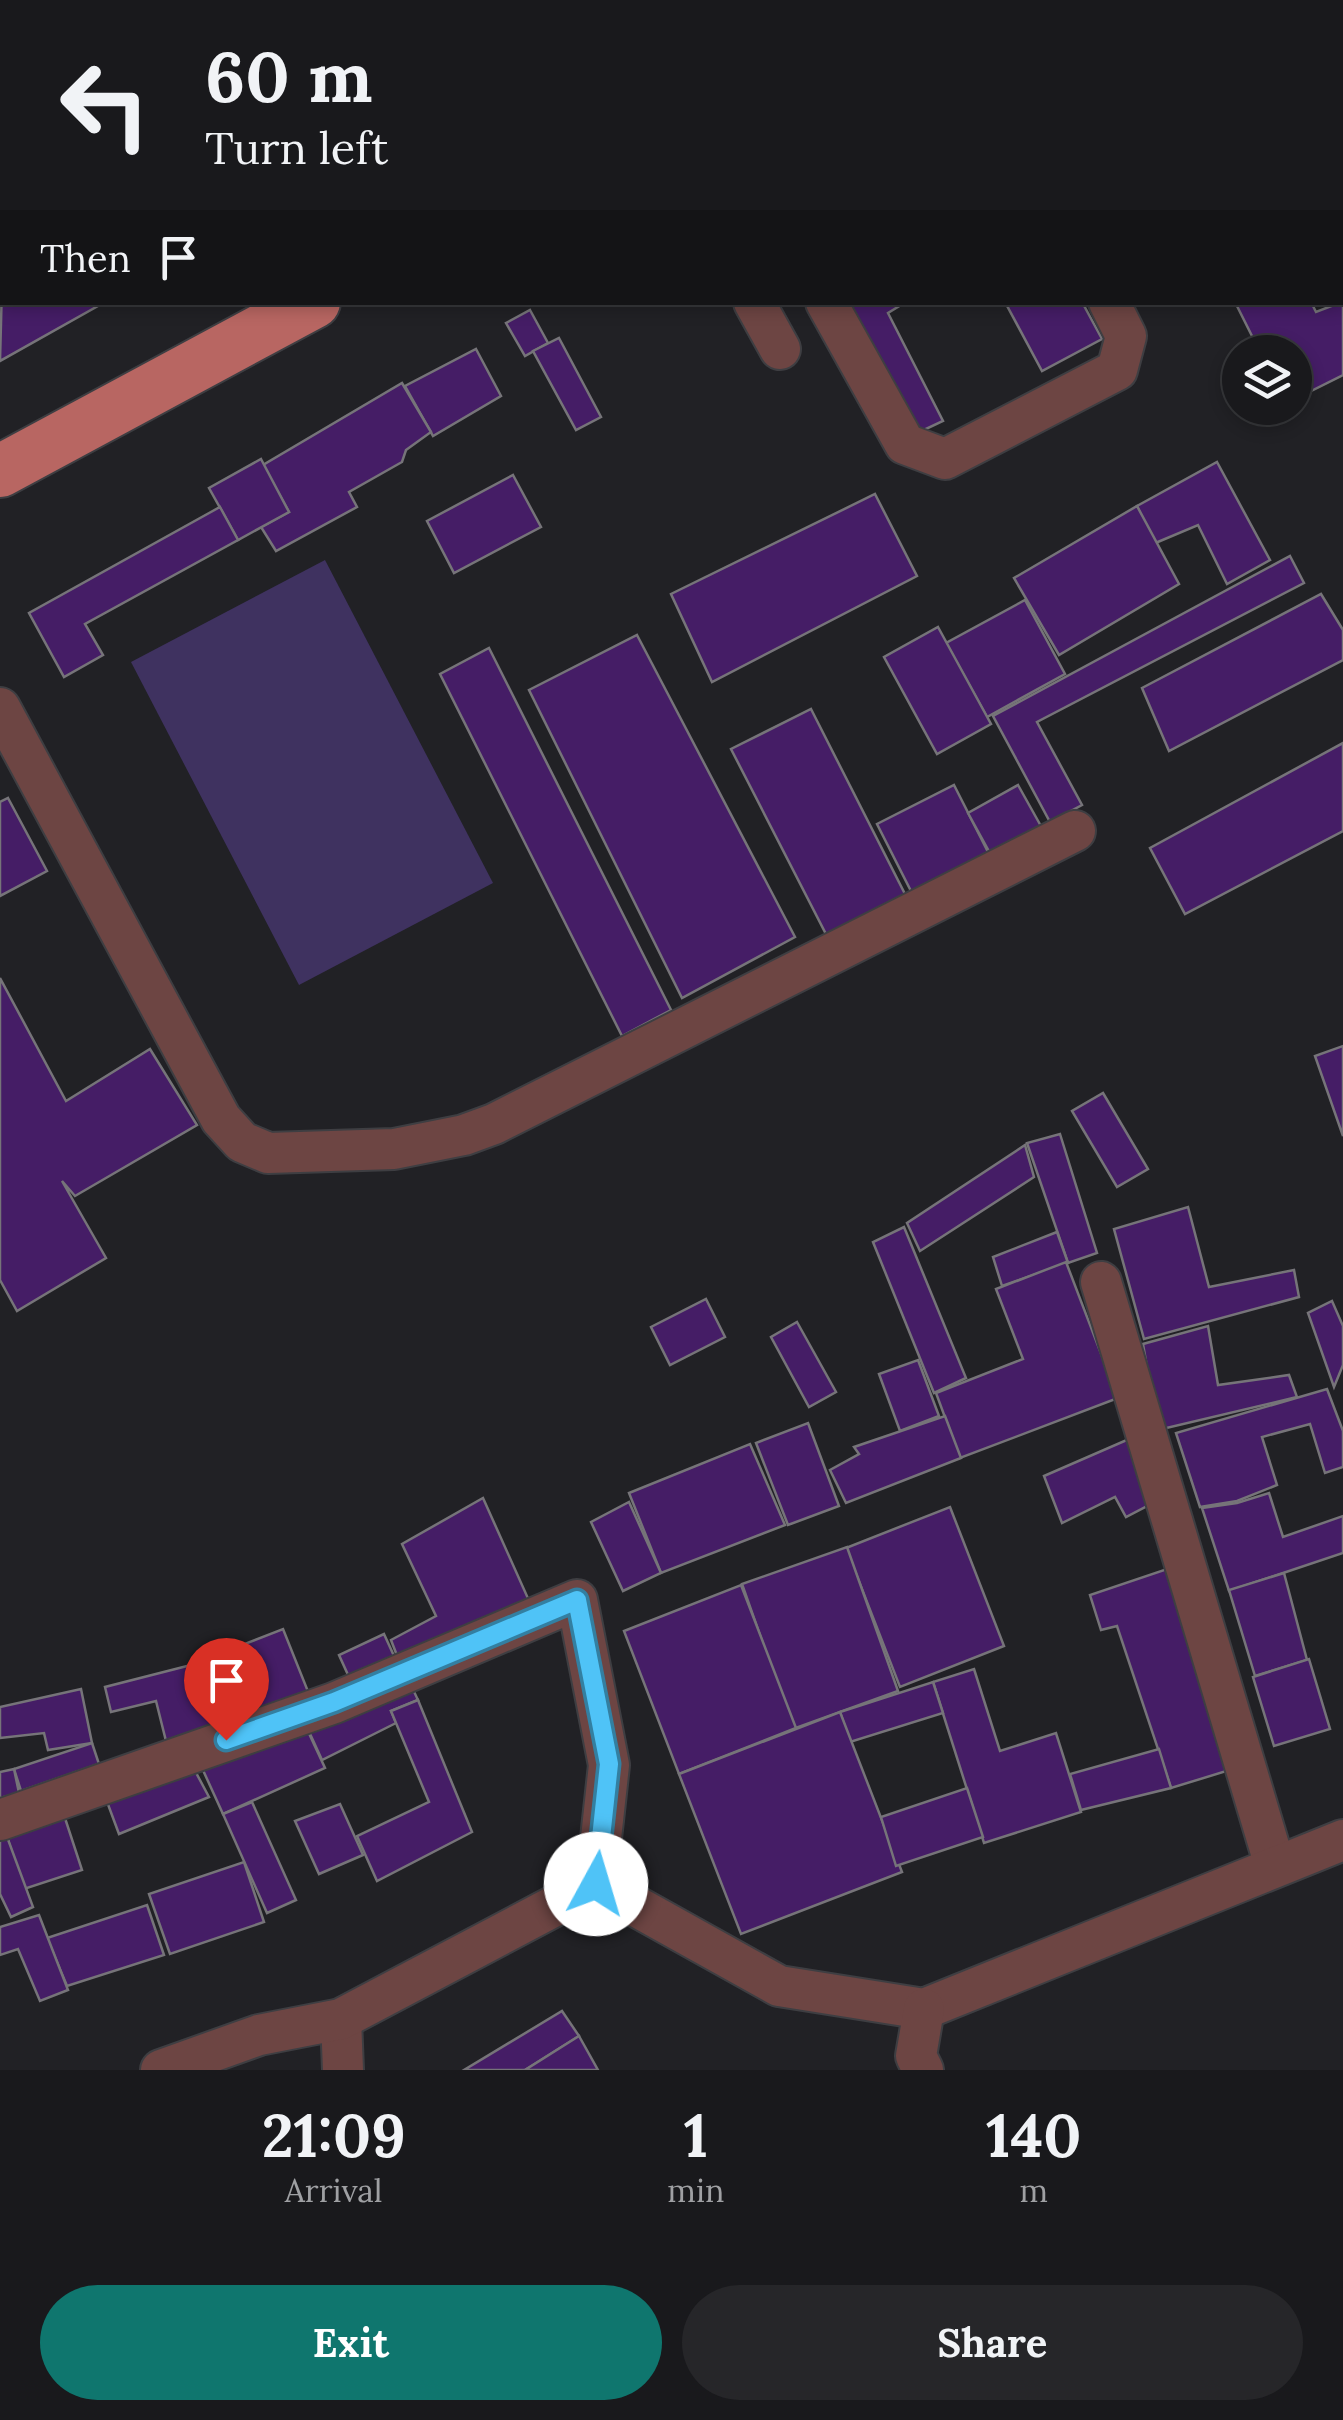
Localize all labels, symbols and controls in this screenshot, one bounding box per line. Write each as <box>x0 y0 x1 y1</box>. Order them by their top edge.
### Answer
text: 60 m <box>205 32 373 121</box>
icon: left <box>40 40 170 170</box>
text: Turn left <box>205 119 388 176</box>
icon: arrive <box>151 230 206 285</box>
text: Then <box>40 234 131 282</box>
map controls <box>1222 335 1312 425</box>
button: layers <box>1222 335 1312 425</box>
pin <box>184 1638 269 1741</box>
icon: arrive <box>199 1653 254 1708</box>
position arrow <box>544 1832 648 1936</box>
text: 21:09 <box>262 2097 406 2173</box>
text: 1 <box>684 2097 708 2173</box>
text: 140 <box>986 2097 1081 2173</box>
text: Arrival <box>285 2170 383 2211</box>
text: min <box>667 2170 724 2211</box>
text: m <box>1019 2170 1048 2211</box>
button: Exit <box>40 2285 662 2400</box>
button: Share <box>682 2285 1303 2400</box>

